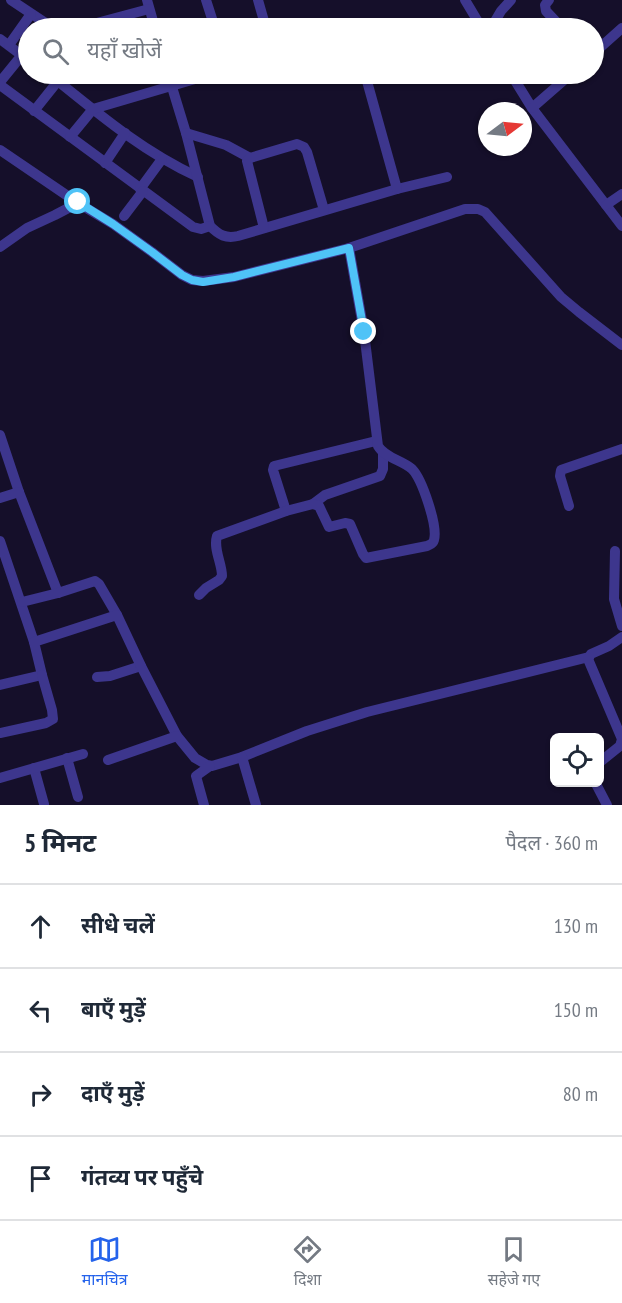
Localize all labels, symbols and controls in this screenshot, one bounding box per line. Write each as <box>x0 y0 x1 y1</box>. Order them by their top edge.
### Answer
search box <box>18 18 604 84</box>
icon: search <box>39 35 72 68</box>
text: यहाँ खोजें <box>87 36 162 64</box>
north arrow <box>478 102 532 156</box>
route start <box>64 188 90 214</box>
route end <box>350 318 376 344</box>
map controls <box>550 733 604 787</box>
button: locate <box>550 733 604 787</box>
text: 5 मिनट <box>24 826 96 859</box>
text: पैदल · 360 m <box>505 830 598 856</box>
icon: ahead <box>24 910 57 943</box>
text: सीधे चलें <box>81 911 155 939</box>
text: 130 m <box>554 913 598 939</box>
icon: left <box>24 994 57 1027</box>
text: बाएँ मुड़ें <box>81 995 146 1023</box>
text: 150 m <box>554 997 598 1023</box>
icon: right <box>24 1078 57 1111</box>
text: दाएँ मुड़ें <box>81 1079 145 1107</box>
text: 80 m <box>563 1081 598 1107</box>
icon: arrive <box>24 1162 57 1195</box>
text: गंतव्य पर पहुँचे <box>81 1163 203 1191</box>
tab: मानचित्र <box>82 1233 128 1292</box>
tab: दिशा <box>291 1233 324 1292</box>
tab: सहेजे गए <box>488 1233 540 1292</box>

